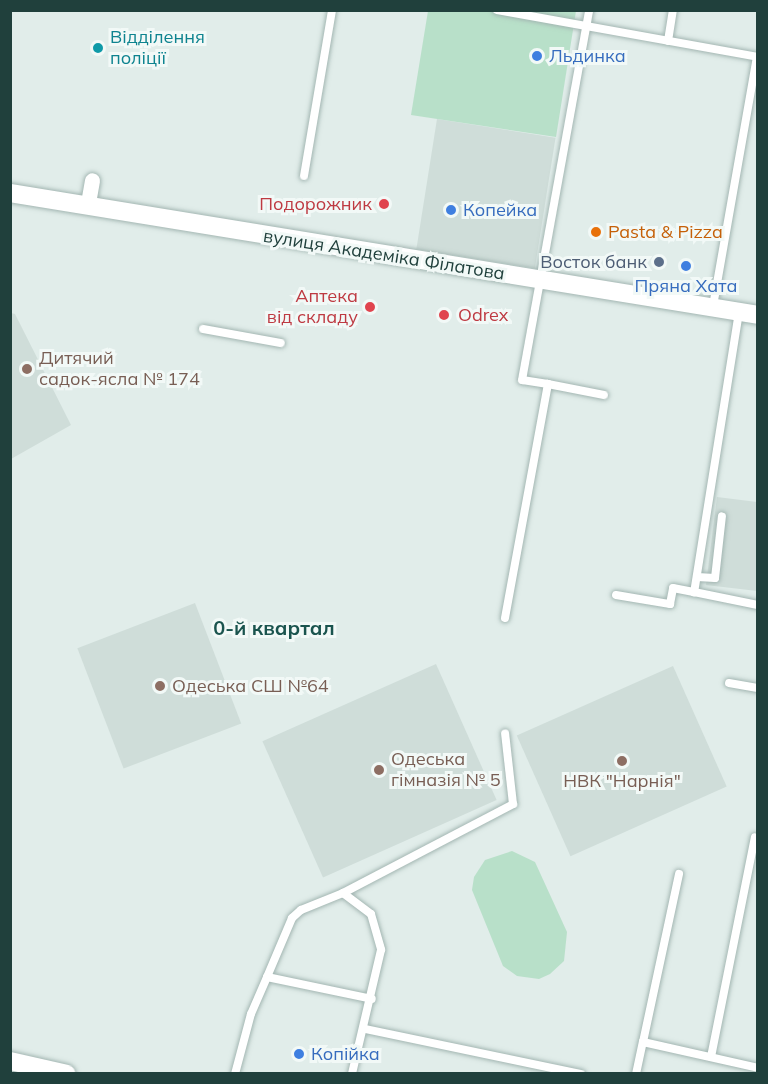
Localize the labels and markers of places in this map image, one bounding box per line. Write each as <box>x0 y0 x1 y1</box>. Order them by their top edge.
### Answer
place label: Відділення поліції <box>110 27 205 70</box>
marker: Відділення поліції <box>91 41 105 55</box>
place label: Льдинка <box>549 45 626 67</box>
marker: Льдинка <box>530 49 544 63</box>
place label: Подорожник <box>259 193 372 215</box>
marker: Подорожник <box>377 197 391 211</box>
place label: Копейка <box>463 199 537 221</box>
marker: Копейка <box>444 203 458 217</box>
place label: Pasta & Pizza <box>608 221 723 243</box>
marker: Pasta & Pizza <box>589 225 603 239</box>
place label: Восток банк <box>540 251 647 273</box>
marker: Восток банк <box>652 255 666 269</box>
marker: Пряна Хата <box>679 259 693 273</box>
place label: Пряна Хата <box>635 275 737 297</box>
place label: Аптека від складу <box>267 286 358 328</box>
marker: Аптека від складу <box>363 300 377 314</box>
place label: Odrex <box>458 304 508 326</box>
marker: Odrex <box>435 306 453 324</box>
place label: Дитячий садок-ясла № 174 <box>39 348 200 391</box>
marker: Дитячий садок-ясла № 174 <box>20 362 34 376</box>
place label: Одеська СШ №64 <box>172 675 329 697</box>
marker: Одеська СШ №64 <box>153 679 167 693</box>
place label: Одеська гімназія № 5 <box>391 749 501 792</box>
marker: НВК "Нарнія" <box>615 754 629 768</box>
marker: Одеська гімназія № 5 <box>372 763 386 777</box>
place label: НВК "Нарнія" <box>563 770 681 792</box>
place label: Копійка <box>311 1043 380 1065</box>
marker: Копійка <box>292 1047 306 1061</box>

